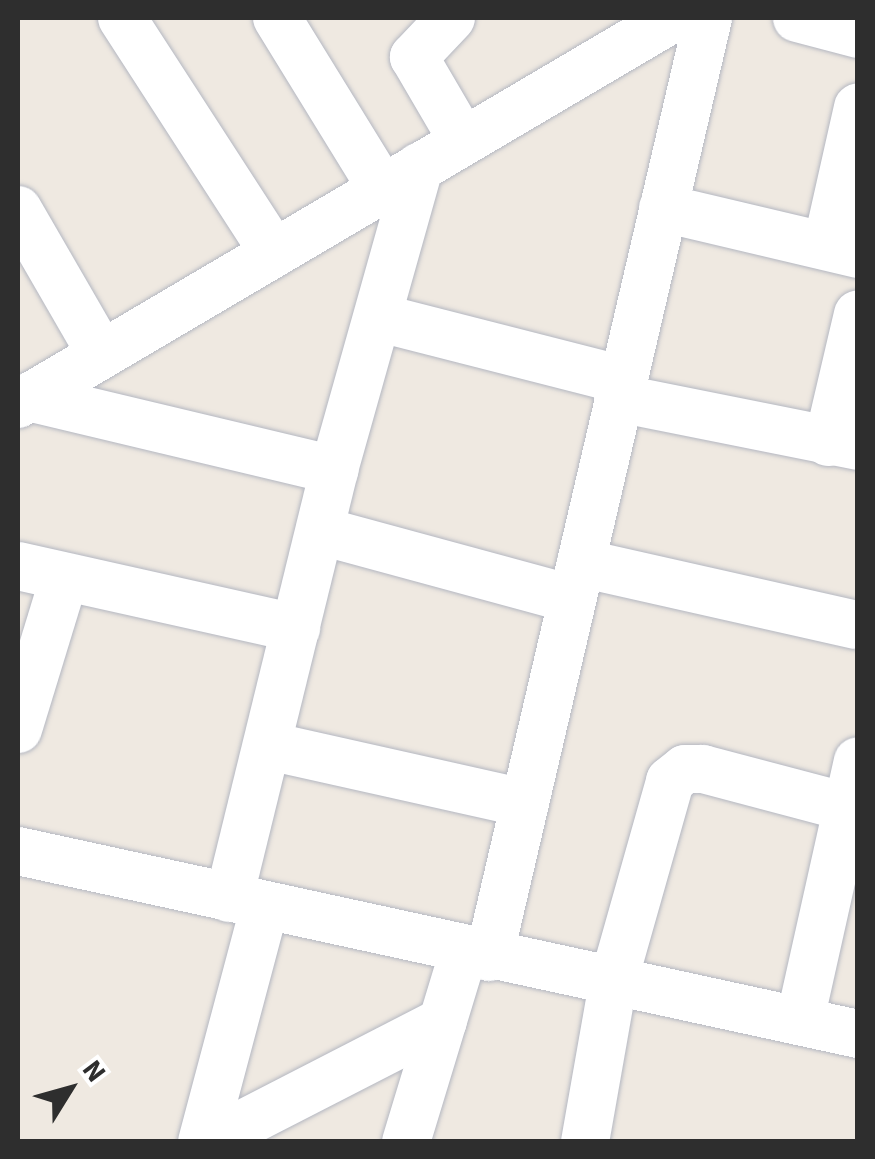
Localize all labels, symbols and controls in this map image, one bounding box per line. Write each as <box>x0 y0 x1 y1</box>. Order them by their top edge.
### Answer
north arrow <box>20 1039 120 1139</box>
text: N <box>72 1051 116 1090</box>

